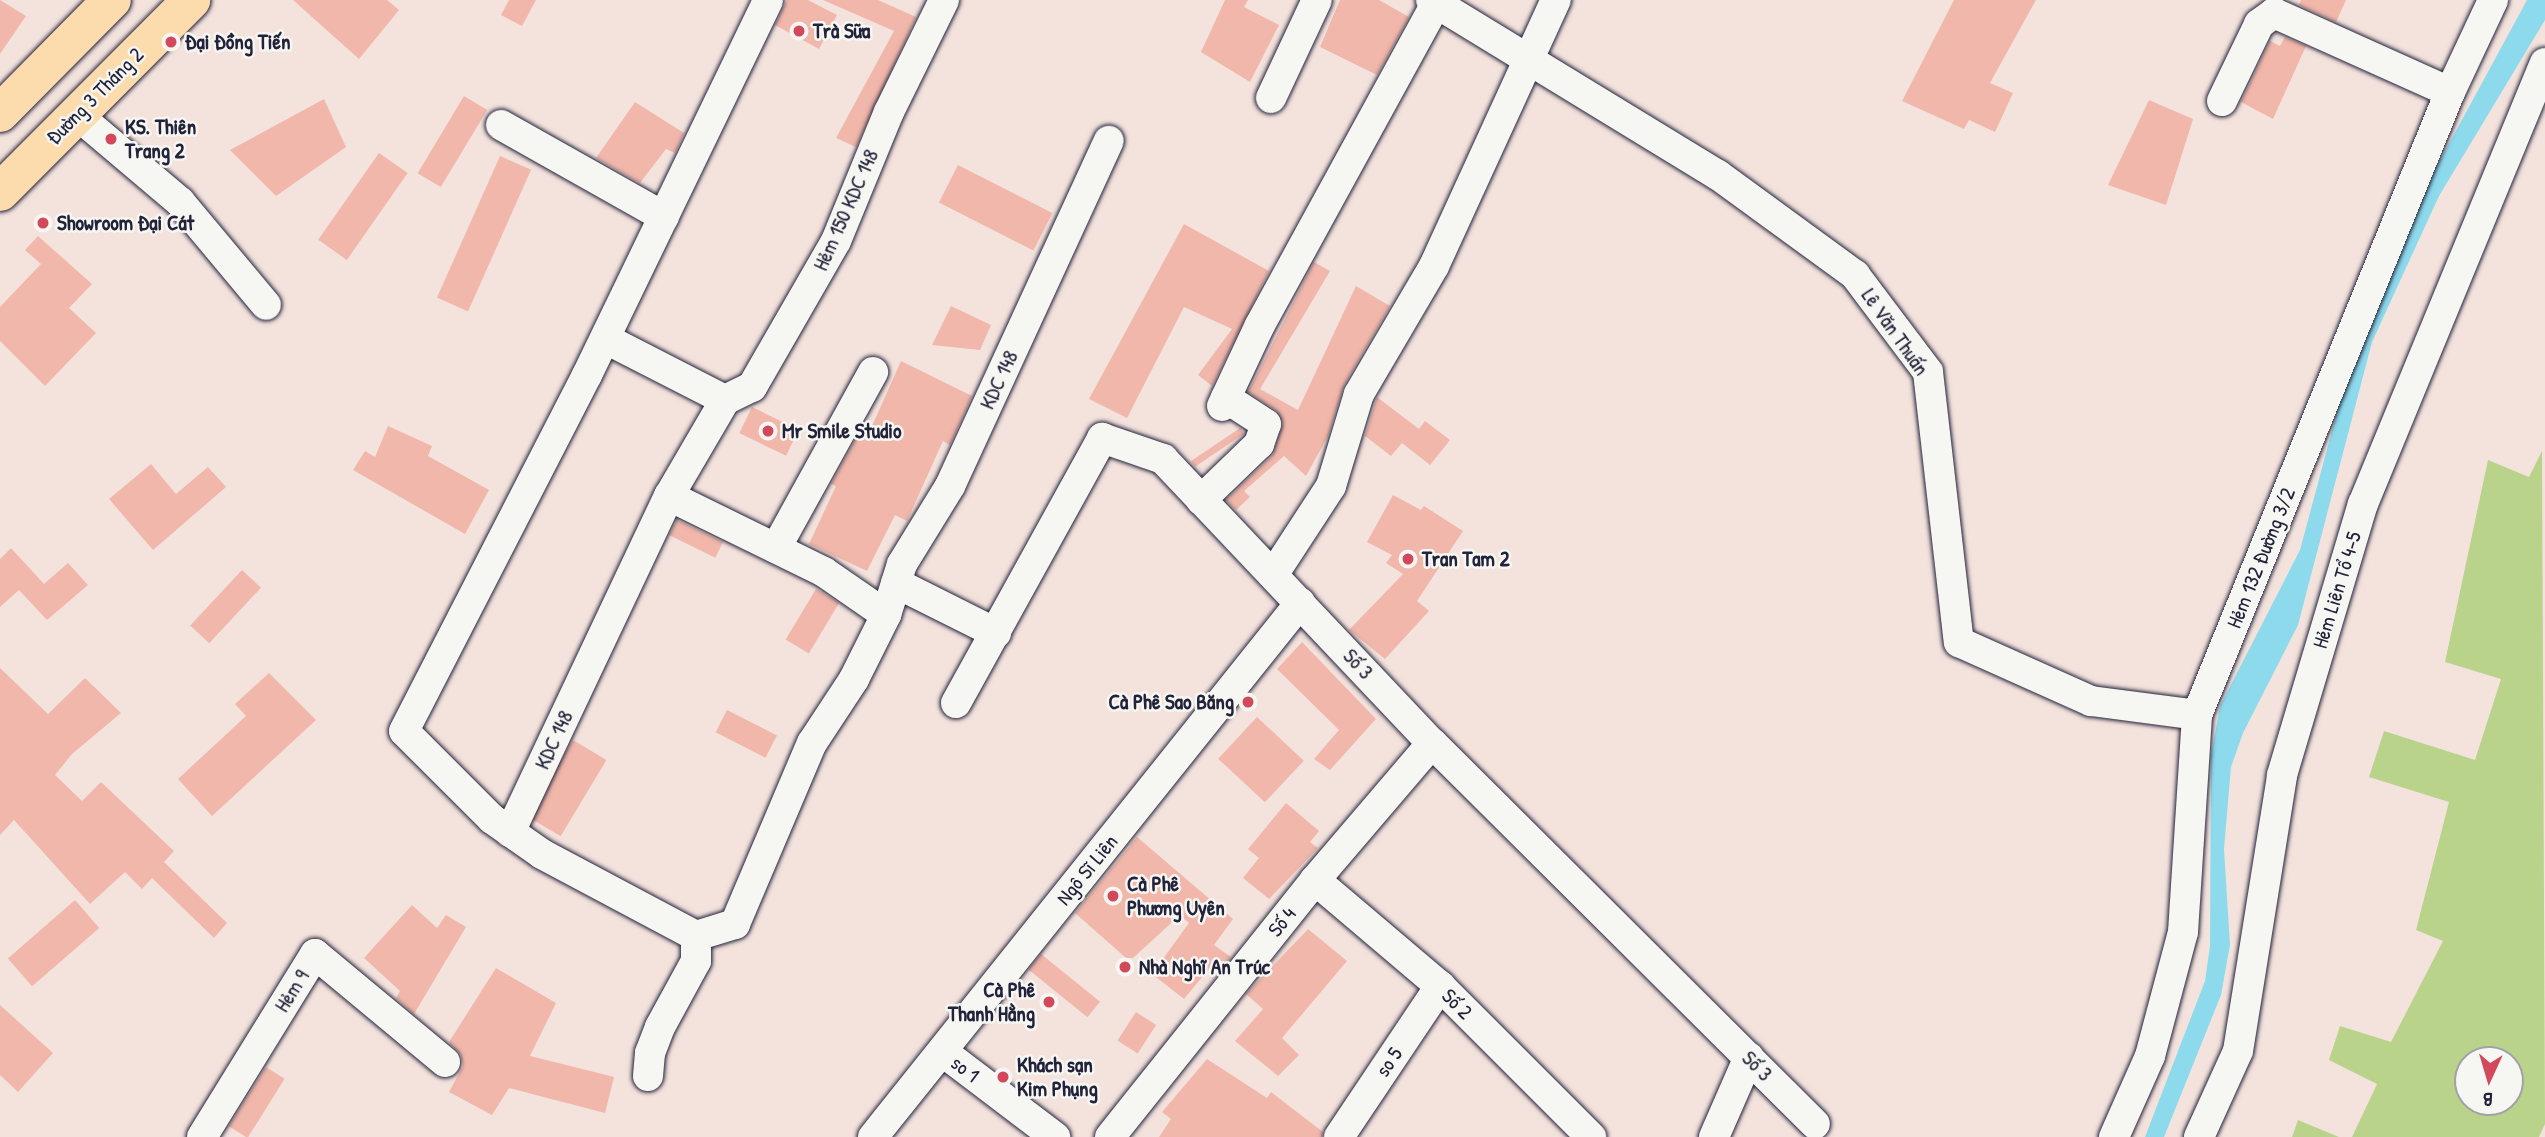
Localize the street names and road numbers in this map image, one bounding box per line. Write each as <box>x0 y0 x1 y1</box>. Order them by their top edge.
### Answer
street label: Đường 3 Tháng 2 <box>41 42 149 150</box>
street label: Hẻm 150 KDC 148 <box>808 146 884 274</box>
street label: Lê Văn Thuấn <box>1856 284 1934 380</box>
street label: KDC 148 <box>975 347 1023 413</box>
street label: Hẻm 132 Đường 3/2 <box>2221 484 2301 632</box>
street label: Hẻm Liên Tổ 4-5 <box>2307 529 2367 651</box>
street label: Số 3 <box>1338 644 1378 684</box>
street label: KDC 148 <box>530 707 578 773</box>
street label: Ngô Sĩ Liên <box>1051 830 1123 910</box>
street label: Số 4 <box>1263 902 1301 942</box>
street label: Hẻm 9 <box>269 965 315 1017</box>
street label: Số 2 <box>1437 984 1477 1024</box>
street label: so 5 <box>1370 1042 1408 1082</box>
street label: Số 3 <box>1737 1046 1777 1086</box>
street label: so 1 <box>946 1050 984 1088</box>

